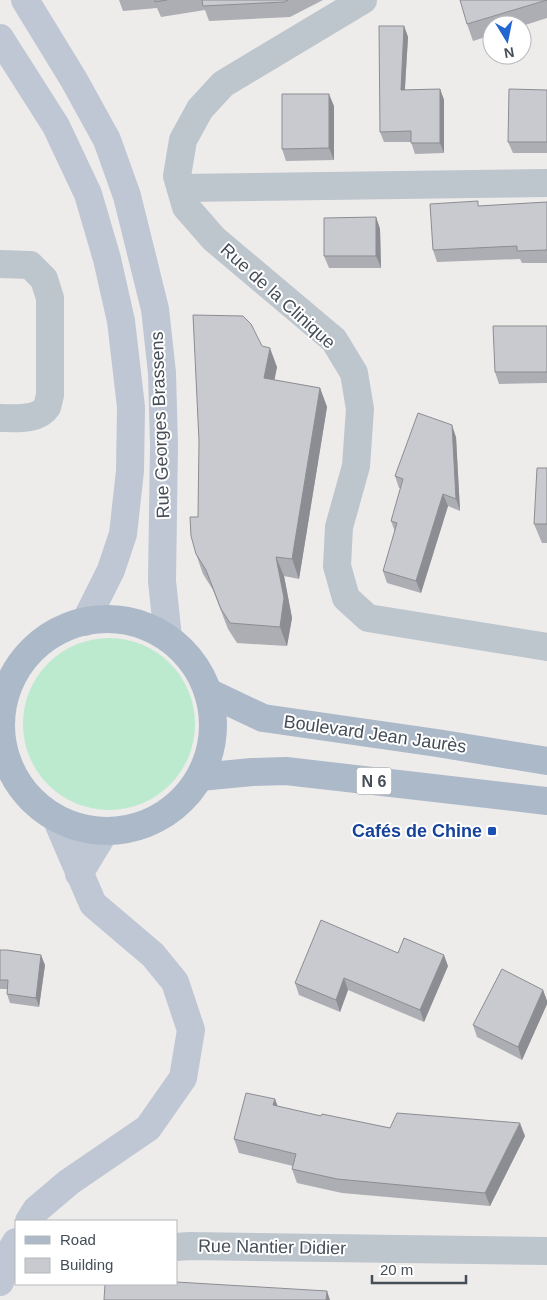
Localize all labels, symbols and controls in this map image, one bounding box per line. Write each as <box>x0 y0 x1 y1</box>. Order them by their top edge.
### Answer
north arrow <box>482 15 532 65</box>
text: N <box>503 44 516 62</box>
street label: Rue de la Clinique <box>217 239 339 353</box>
street label: Rue Georges Brassens <box>147 331 173 519</box>
street label: Boulevard Jean Jaurès <box>282 711 468 757</box>
road number: N 6 <box>356 768 392 794</box>
place label: Cafés de Chine <box>352 821 482 841</box>
marker: Cafés de Chine <box>486 825 498 837</box>
legend <box>15 1220 178 1285</box>
text: Road <box>60 1231 96 1248</box>
street label: Rue Nantier Didier <box>198 1236 346 1258</box>
scale bar <box>372 1252 466 1284</box>
text: Building <box>60 1256 113 1273</box>
text: 20 m <box>380 1261 413 1278</box>

